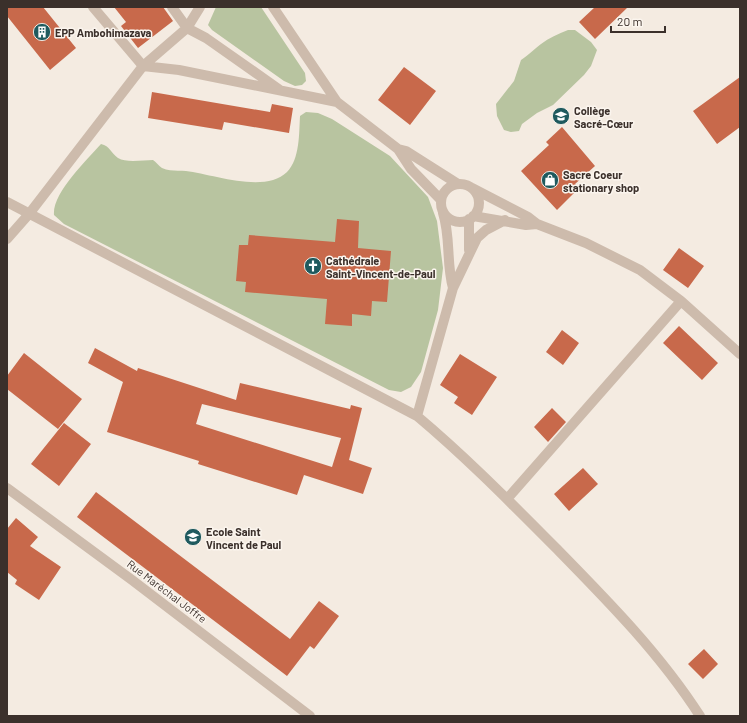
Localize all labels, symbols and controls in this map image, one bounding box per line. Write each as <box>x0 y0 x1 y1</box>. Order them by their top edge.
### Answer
scale bar <box>611 8 665 34</box>
text: 20 m <box>617 14 643 28</box>
building icon: EPP Ambohimazava <box>32 22 52 42</box>
place label: EPP Ambohimazava <box>55 26 152 39</box>
place label: Collège Sacré-Cœur <box>574 104 634 130</box>
school or university icon: Collège Sacré-Cœur <box>551 106 571 126</box>
place label: Sacre Coeur stationary shop <box>563 168 639 194</box>
shop icon: Sacre Coeur stationary shop <box>540 170 560 190</box>
place label: Cathédrale Saint-Vincent-de-Paul <box>326 254 436 280</box>
church icon: Cathédrale Saint-Vincent-de-Paul <box>303 256 323 276</box>
place label: Ecole Saint Vincent de Paul <box>206 525 282 551</box>
school or university icon: Ecole Saint Vincent de Paul <box>183 527 203 547</box>
street label: Rue Maréchal Joffre <box>125 557 209 625</box>

